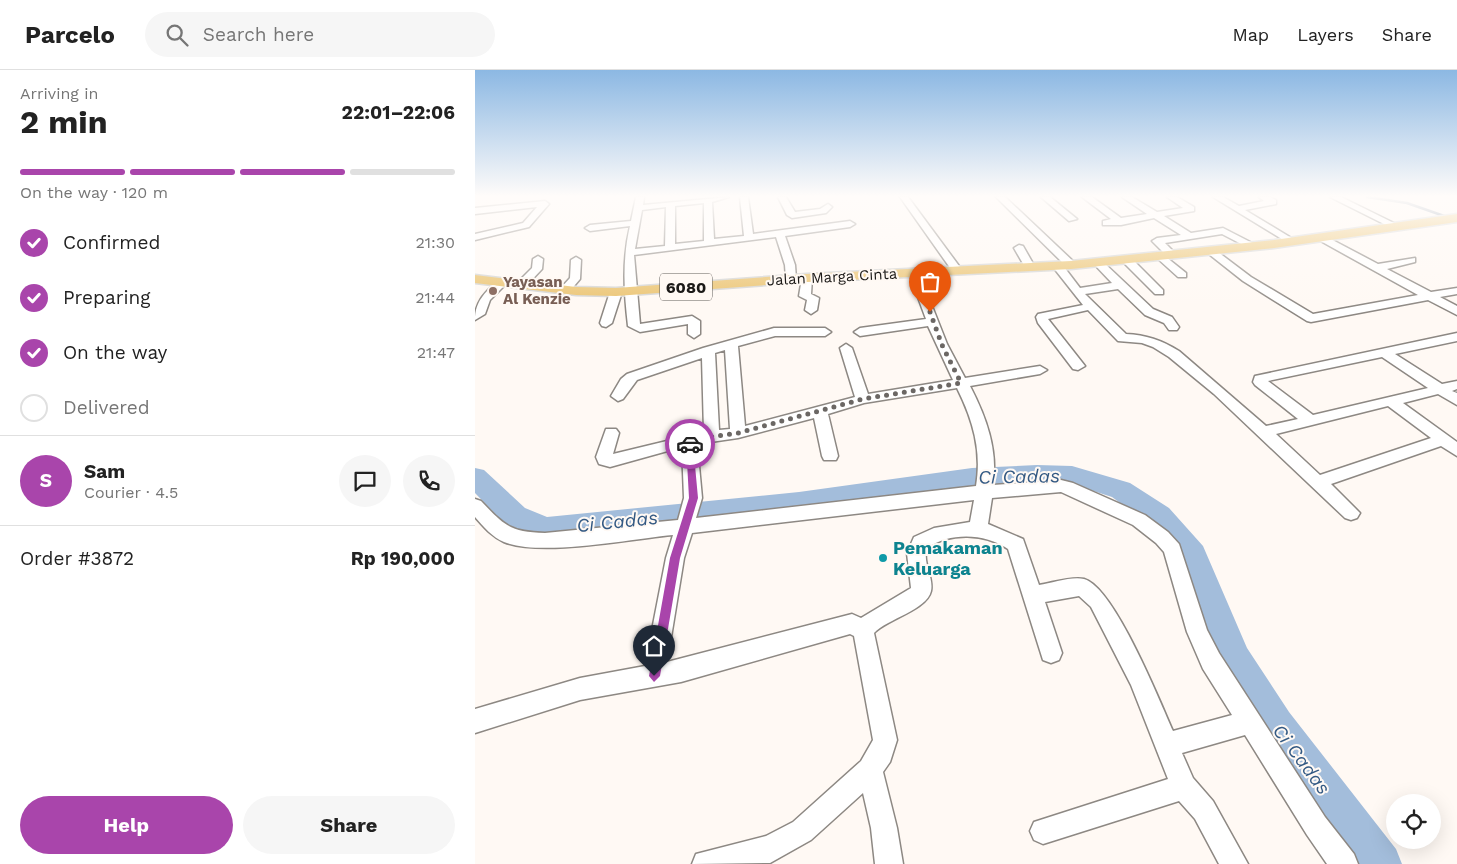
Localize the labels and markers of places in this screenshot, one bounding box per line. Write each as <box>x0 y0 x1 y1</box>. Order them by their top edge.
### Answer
pin <box>909 261 951 312</box>
place label: Yayasan Al Kenzie <box>503 273 571 308</box>
marker: Yayasan Al Kenzie <box>487 285 499 297</box>
place label: Pemakaman Keluarga <box>893 537 1003 579</box>
marker: Pemakaman Keluarga <box>877 552 889 564</box>
pin <box>633 625 675 676</box>

